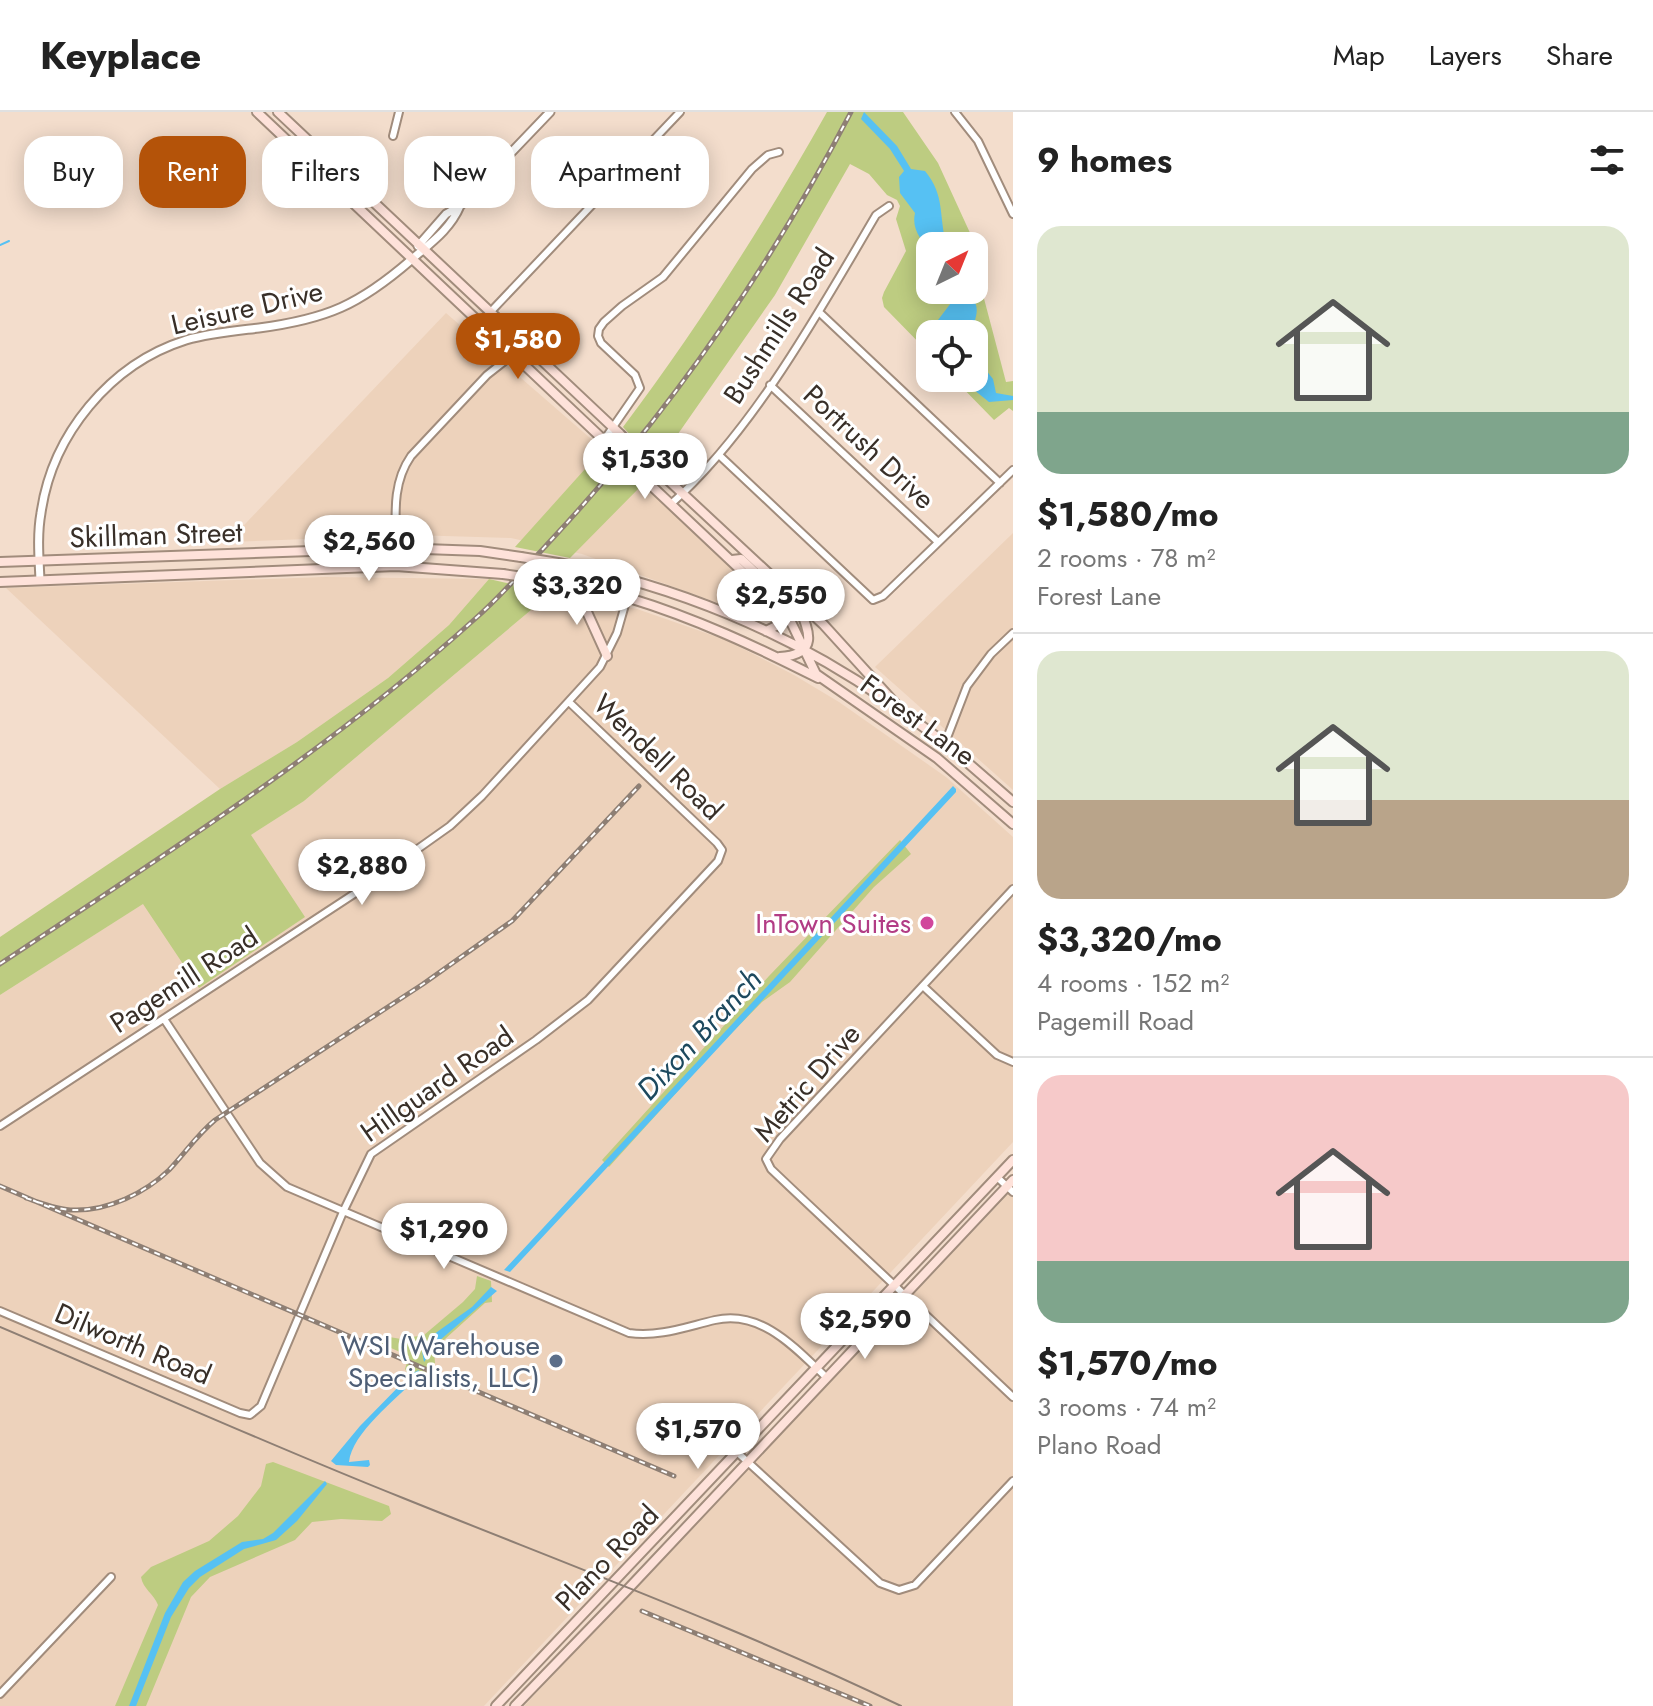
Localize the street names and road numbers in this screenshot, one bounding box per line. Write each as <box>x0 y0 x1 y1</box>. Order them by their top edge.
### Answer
street label: Bushmills Road <box>713 240 845 412</box>
street label: Leisure Drive <box>167 271 327 345</box>
street label: Portrush Drive <box>794 375 944 519</box>
street label: Skillman Street <box>69 511 243 559</box>
street label: Forest Lane <box>852 664 984 776</box>
street label: Wendell Road <box>584 684 732 830</box>
street label: Pagemill Road <box>102 917 266 1043</box>
street label: Metric Drive <box>744 1015 870 1151</box>
street label: Hillguard Road <box>352 1016 522 1152</box>
street label: Dilworth Road <box>48 1293 218 1395</box>
street label: Plano Road <box>546 1496 668 1620</box>

